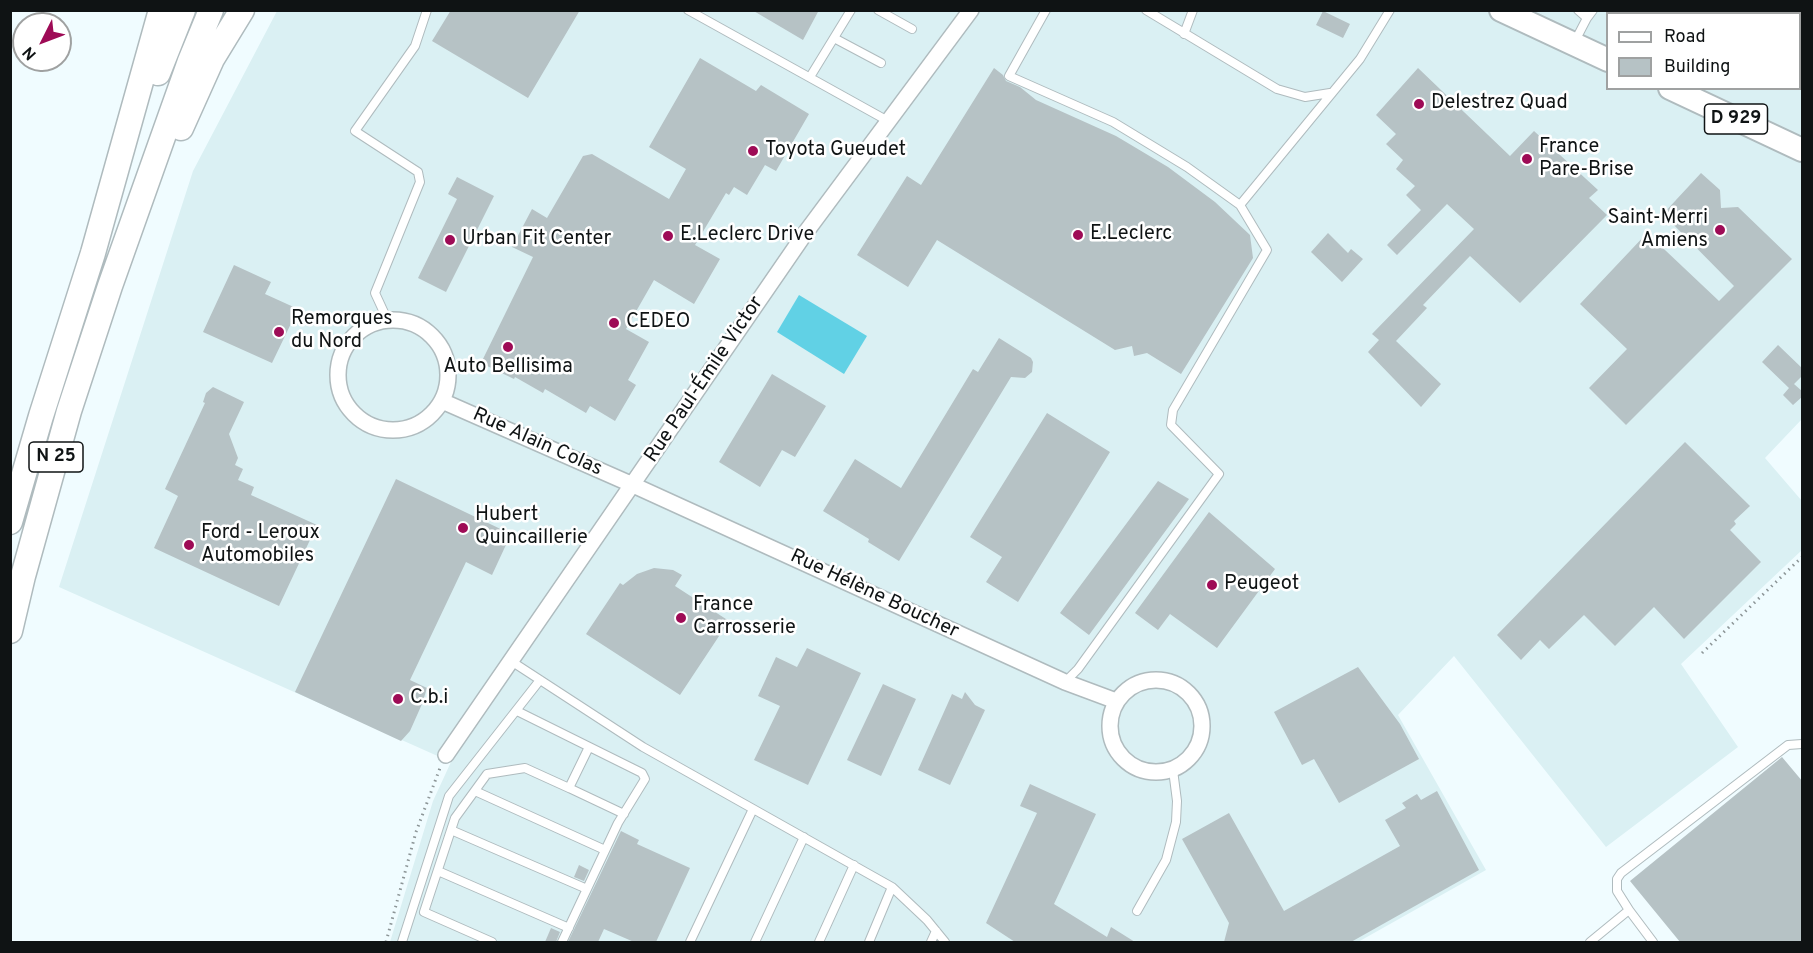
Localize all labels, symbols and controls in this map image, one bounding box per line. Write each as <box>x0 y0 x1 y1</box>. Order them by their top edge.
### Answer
north arrow <box>12 12 72 72</box>
legend <box>1606 12 1801 90</box>
text: Road <box>1664 26 1706 49</box>
text: N <box>19 42 41 64</box>
text: Building <box>1664 56 1730 79</box>
place label: Delestrez Quad <box>1431 92 1568 116</box>
marker: Delestrez Quad <box>1412 97 1426 111</box>
road number: D 929 <box>1704 104 1768 134</box>
place label: France Pare-Brise <box>1539 136 1634 183</box>
place label: Toyota Gueudet <box>765 139 906 163</box>
marker: Toyota Gueudet <box>746 144 760 158</box>
marker: France Pare-Brise <box>1520 152 1534 166</box>
place label: Saint-Merri Amiens <box>1608 207 1708 254</box>
place label: E.Leclerc <box>1090 223 1172 247</box>
marker: Saint-Merri Amiens <box>1713 223 1727 237</box>
place label: E.Leclerc Drive <box>680 224 814 248</box>
place label: Urban Fit Center <box>462 228 611 252</box>
marker: E.Leclerc <box>1071 228 1085 242</box>
marker: E.Leclerc Drive <box>661 229 675 243</box>
marker: Urban Fit Center <box>443 233 457 247</box>
street label: Rue Paul-Émile Victor <box>640 292 770 468</box>
place label: Remorques du Nord <box>291 308 393 355</box>
place label: CEDEO <box>626 311 690 335</box>
marker: CEDEO <box>607 316 621 330</box>
marker: Remorques du Nord <box>272 325 286 339</box>
marker: Auto Bellisima <box>501 340 515 354</box>
place label: Auto Bellisima <box>443 356 573 380</box>
street label: Rue Alain Colas <box>468 404 606 482</box>
road number: N 25 <box>29 442 83 472</box>
place label: Hubert Quincaillerie <box>475 504 588 551</box>
marker: Hubert Quincaillerie <box>456 521 470 535</box>
place label: Ford - Leroux Automobiles <box>201 522 320 569</box>
marker: Ford - Leroux Automobiles <box>182 538 196 552</box>
street label: Rue Hélène Boucher <box>786 545 962 645</box>
place label: Peugeot <box>1224 573 1299 597</box>
marker: Peugeot <box>1205 578 1219 592</box>
place label: France Carrosserie <box>693 594 796 641</box>
marker: France Carrosserie <box>674 611 688 625</box>
place label: C.b.i <box>410 687 448 711</box>
marker: C.b.i <box>391 692 405 706</box>

